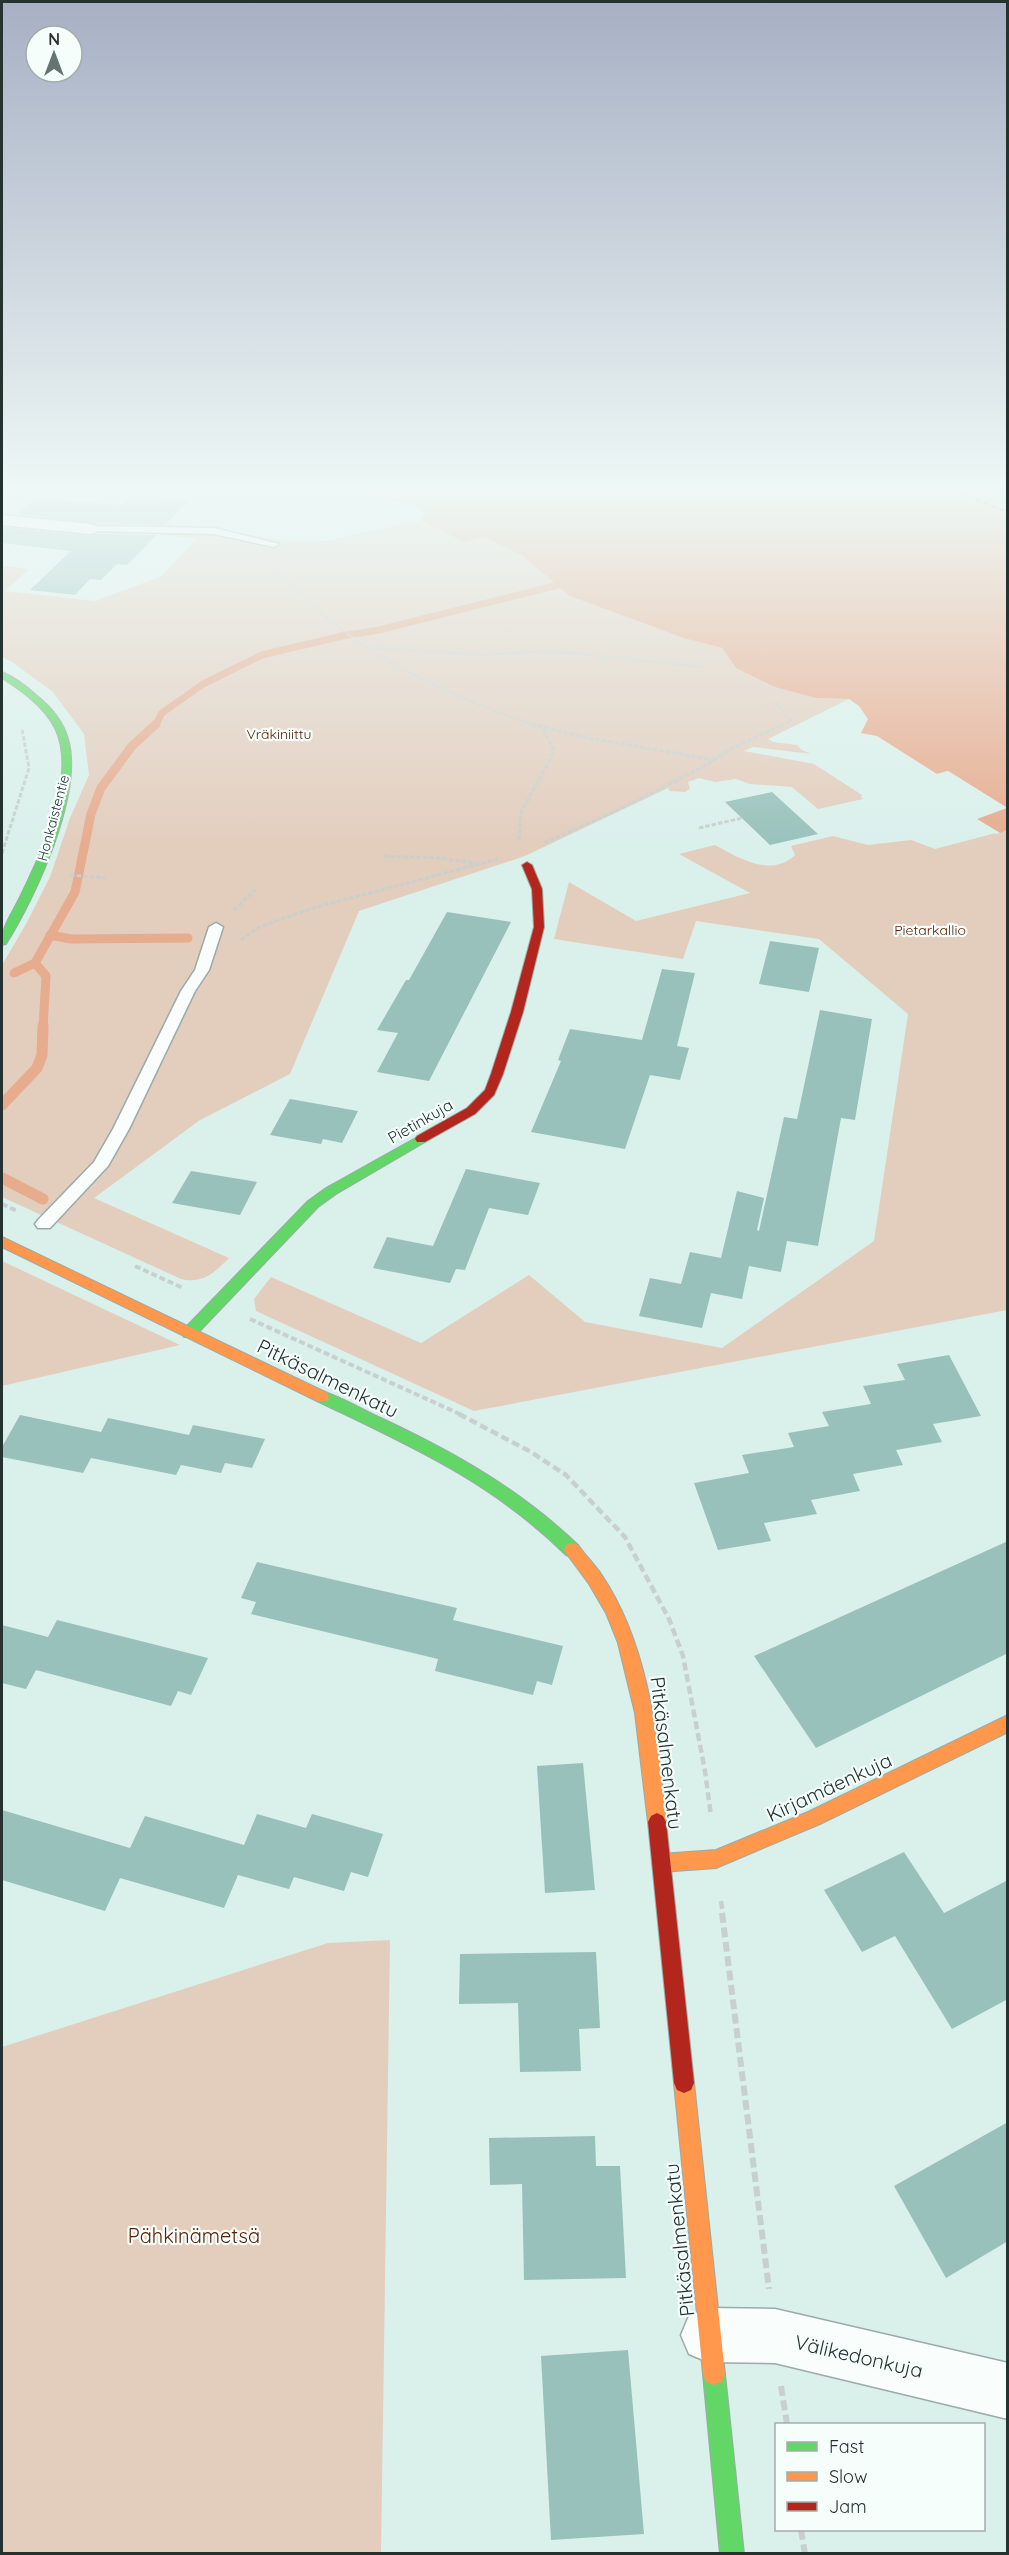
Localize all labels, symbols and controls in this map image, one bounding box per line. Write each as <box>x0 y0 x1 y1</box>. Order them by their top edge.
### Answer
north arrow <box>24 24 84 84</box>
text: N <box>48 29 60 49</box>
park label: Vräkiniittu <box>247 725 311 743</box>
street label: Honkaistentie <box>33 773 73 863</box>
park label: Pietarkallio <box>894 921 966 939</box>
street label: Pietinkuja <box>384 1094 456 1148</box>
street label: Pitkäsalmenkatu <box>253 1333 403 1423</box>
street label: Pitkäsalmenkatu <box>645 1675 689 1831</box>
street label: Kirjamäenkuja <box>762 1747 896 1827</box>
street label: Pitkäsalmenkatu <box>659 2162 699 2318</box>
park label: Pähkinämetsä <box>128 2223 260 2248</box>
street label: Välikedonkuja <box>792 2329 926 2383</box>
legend <box>775 2423 985 2531</box>
text: Fast <box>829 2435 864 2458</box>
text: Slow <box>829 2465 867 2488</box>
text: Jam <box>829 2495 867 2518</box>

